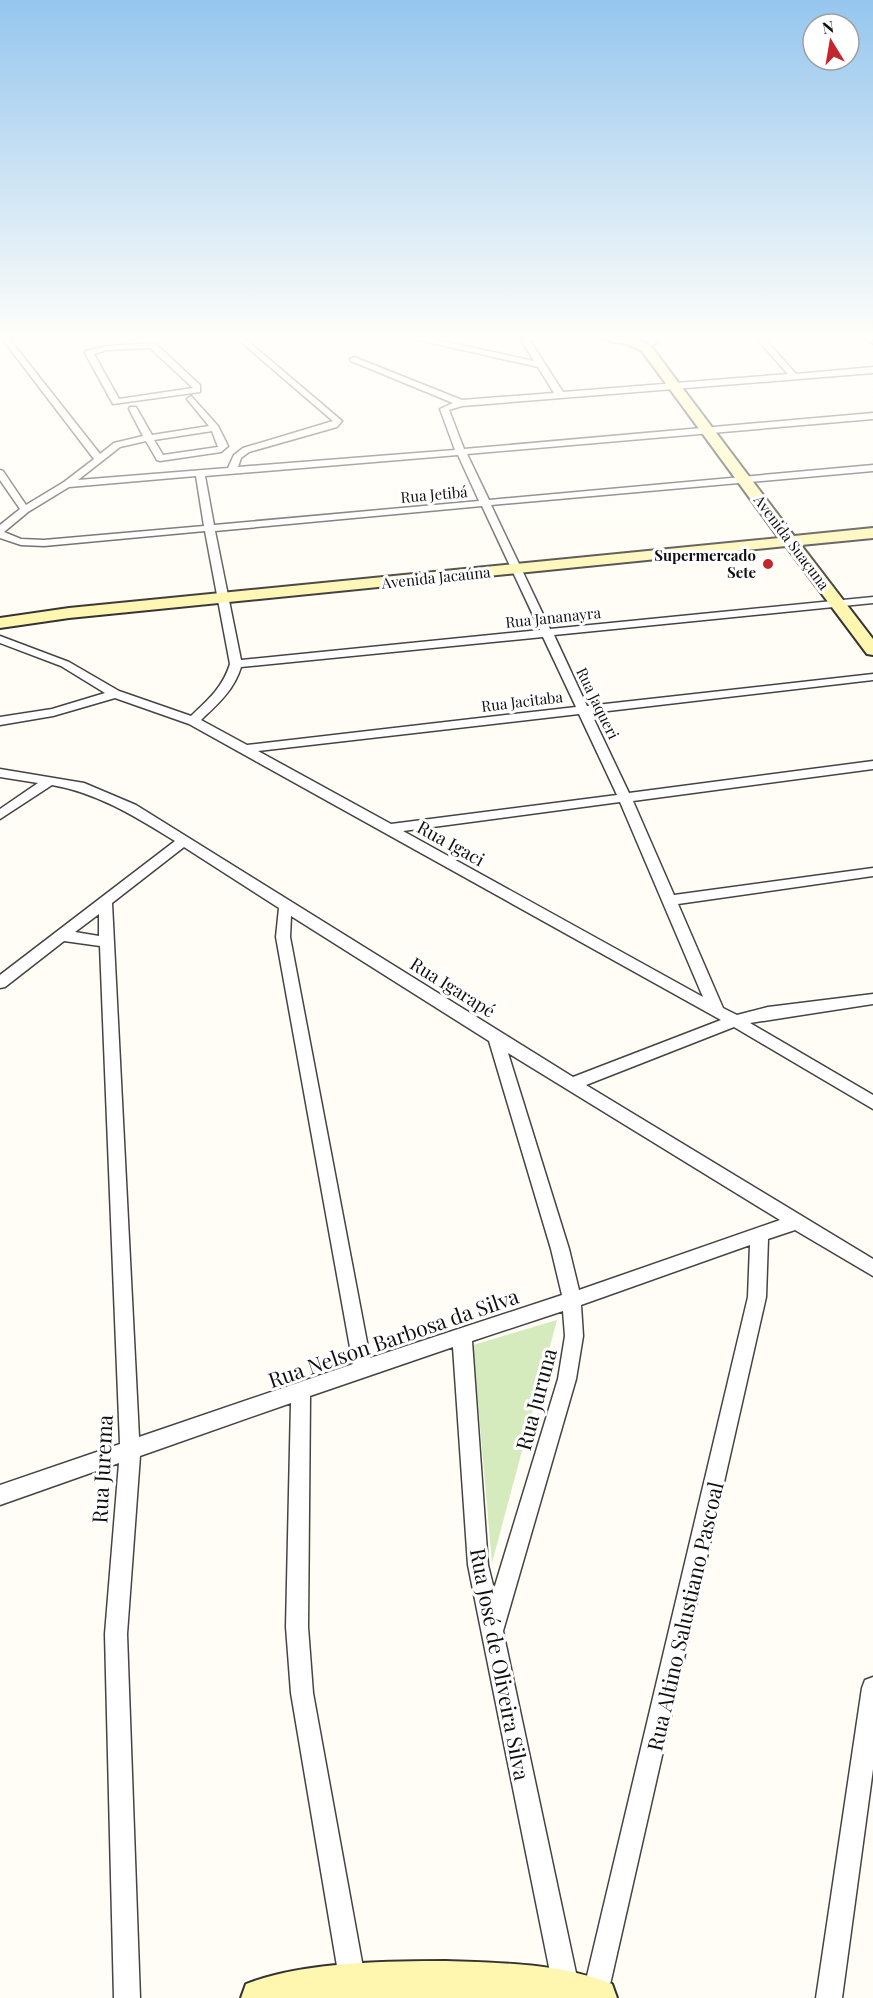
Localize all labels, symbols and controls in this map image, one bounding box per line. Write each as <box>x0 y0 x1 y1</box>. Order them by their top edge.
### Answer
north arrow <box>801 12 861 72</box>
text: N <box>820 15 836 38</box>
street label: Rua Jetibá <box>400 481 469 507</box>
street label: Avenida Suaçuna <box>749 490 835 594</box>
place label: Supermercado Sete <box>654 545 756 582</box>
marker: Supermercado Sete <box>761 557 775 571</box>
street label: Avenida Jacaúna <box>380 561 492 593</box>
street label: Rua Jananayra <box>504 602 602 632</box>
street label: Rua Jaqueri <box>572 664 624 743</box>
street label: Rua Jacitaba <box>480 686 564 716</box>
street label: Rua Igaci <box>413 815 489 871</box>
street label: Rua Igarapé <box>406 951 500 1023</box>
street label: Rua Nelson Barbosa da Silva <box>264 1281 523 1393</box>
street label: Rua Juruna <box>508 1344 562 1453</box>
street label: Rua Jurema <box>84 1413 118 1524</box>
street label: Rua Altino Salustiano Pascoal <box>639 1479 729 1753</box>
street label: Rua José de Oliveira Silva <box>465 1546 537 1783</box>

